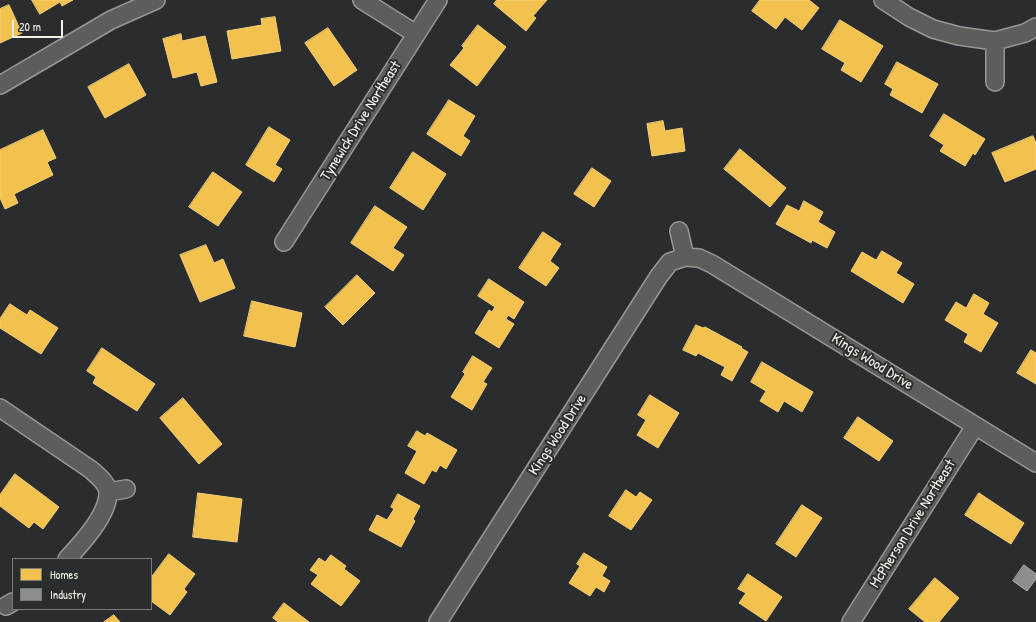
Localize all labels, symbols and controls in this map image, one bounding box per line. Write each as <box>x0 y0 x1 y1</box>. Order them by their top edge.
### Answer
scale bar <box>14 12 65 38</box>
text: 20 m <box>19 18 41 35</box>
street label: Tynewick Drive Northeast <box>317 58 405 184</box>
street label: Kings Wood Drive <box>828 330 916 394</box>
street label: Kings Wood Drive <box>525 391 591 479</box>
street label: McPherson Drive Northeast <box>866 457 960 591</box>
legend <box>12 558 152 610</box>
text: Homes <box>50 566 78 583</box>
text: Industry <box>50 586 86 603</box>

